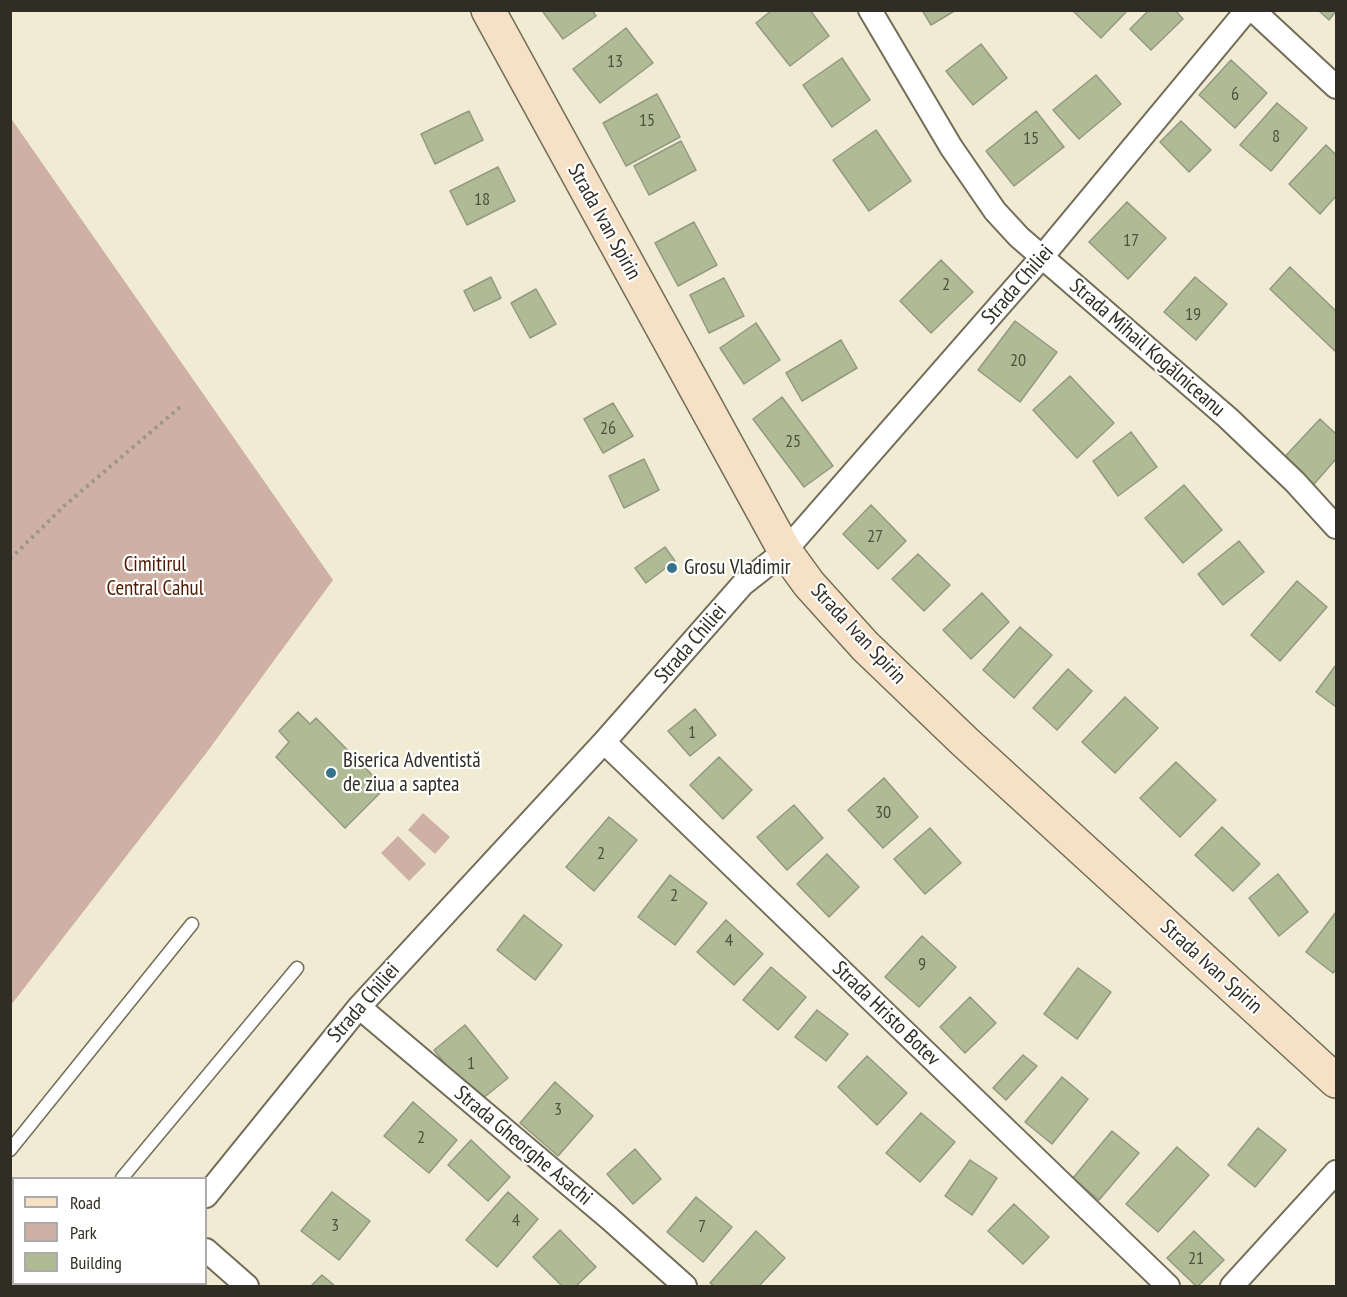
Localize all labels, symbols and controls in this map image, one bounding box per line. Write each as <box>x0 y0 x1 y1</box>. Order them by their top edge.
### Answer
house number: 13 <box>607 51 623 73</box>
house number: 6 <box>1231 84 1239 106</box>
house number: 15 <box>639 110 655 132</box>
house number: 8 <box>1272 126 1280 148</box>
house number: 15 <box>1023 128 1039 150</box>
street label: Strada Ivan Spirin <box>562 160 646 284</box>
house number: 18 <box>474 189 490 211</box>
house number: 17 <box>1123 230 1139 252</box>
street label: Strada Chiliei <box>977 240 1059 330</box>
house number: 2 <box>942 274 950 296</box>
street label: Strada Mihail Kogălniceanu <box>1064 274 1230 422</box>
house number: 19 <box>1185 304 1201 326</box>
house number: 20 <box>1010 350 1026 372</box>
house number: 26 <box>600 418 616 440</box>
house number: 25 <box>785 431 801 453</box>
house number: 27 <box>867 526 883 548</box>
park label: Cimitirul Central Cahul <box>106 552 204 602</box>
place label: Grosu Vladimir <box>684 555 790 581</box>
marker: Grosu Vladimir <box>665 561 679 575</box>
street label: Strada Ivan Spirin <box>805 579 911 689</box>
street label: Strada Chiliei <box>650 599 732 689</box>
house number: 1 <box>688 722 696 744</box>
place label: Biserica Adventistă de ziua a saptea <box>343 748 481 798</box>
marker: Biserica Adventistă de ziua a saptea <box>324 766 338 780</box>
house number: 30 <box>875 802 891 824</box>
house number: 2 <box>597 843 605 865</box>
house number: 2 <box>670 885 678 907</box>
street label: Strada Ivan Spirin <box>1155 915 1267 1019</box>
house number: 4 <box>725 930 733 952</box>
house number: 9 <box>918 954 926 976</box>
street label: Strada Hristo Botev <box>827 956 945 1072</box>
street label: Strada Chiliei <box>323 958 405 1048</box>
house number: 1 <box>467 1053 475 1075</box>
street label: Strada Gheorghe Asachi <box>449 1081 597 1211</box>
house number: 3 <box>554 1099 562 1121</box>
house number: 2 <box>417 1127 425 1149</box>
legend <box>12 1177 207 1285</box>
text: Road <box>70 1191 101 1214</box>
house number: 4 <box>512 1210 520 1232</box>
house number: 3 <box>331 1215 339 1237</box>
house number: 7 <box>698 1216 706 1238</box>
text: Park <box>70 1221 97 1244</box>
house number: 21 <box>1188 1248 1204 1270</box>
text: Building <box>70 1251 122 1274</box>

